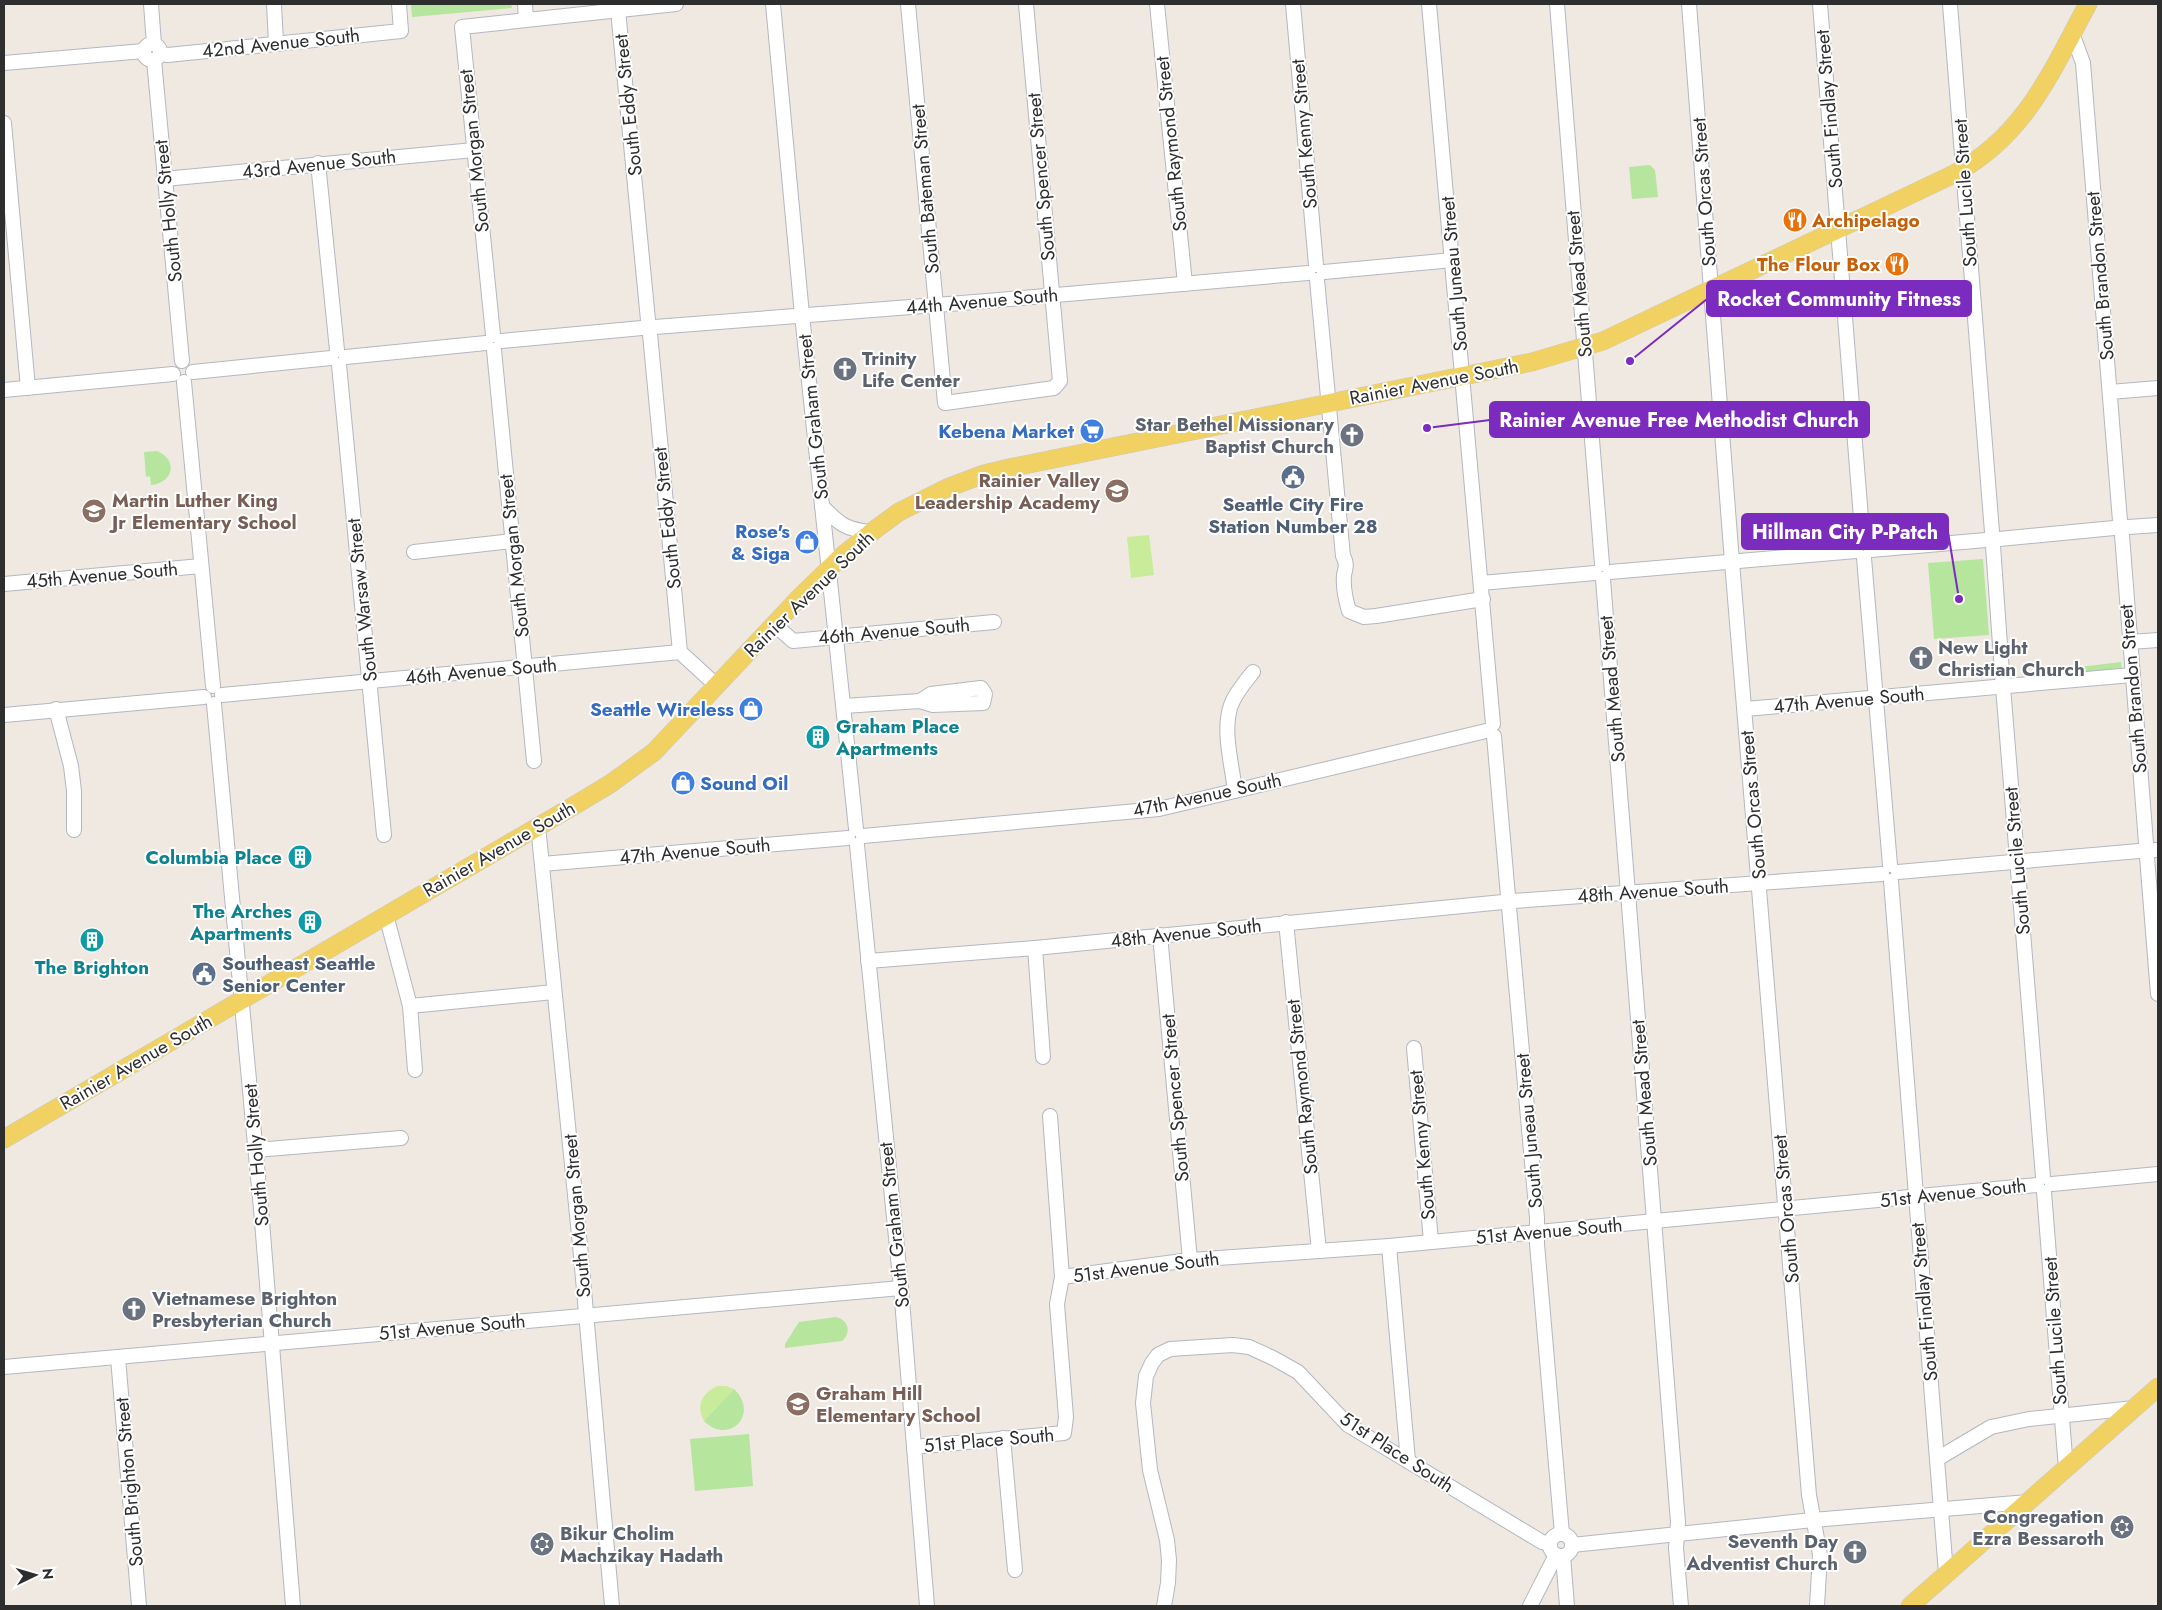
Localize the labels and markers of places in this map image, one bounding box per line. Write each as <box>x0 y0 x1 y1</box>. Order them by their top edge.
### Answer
restaurant icon: Archipelago <box>1782 207 1808 233</box>
place label: Archipelago <box>1811 207 1920 234</box>
place label: The Flour Box <box>1757 251 1881 278</box>
restaurant icon: The Flour Box <box>1884 251 1910 277</box>
callout: Rocket Community Fitness <box>1707 281 1971 316</box>
place label: Trinity Life Center <box>862 345 960 394</box>
church icon: Trinity Life Center <box>832 356 858 382</box>
callout: Rainier Avenue Free Methodist Church <box>1490 402 1869 437</box>
place label: Star Bethel Missionary Baptist Church <box>1135 411 1335 460</box>
place label: Kebena Market <box>938 418 1074 445</box>
supermarket icon: Kebena Market <box>1079 418 1105 444</box>
church icon: Star Bethel Missionary Baptist Church <box>1339 422 1365 448</box>
public building icon: Seattle City Fire Station Number 28 <box>1280 464 1306 490</box>
place label: Rainier Valley Leadership Academy <box>915 467 1101 516</box>
school or university icon: Rainier Valley Leadership Academy <box>1104 478 1130 504</box>
place label: Martin Luther King Jr Elementary School <box>108 487 297 536</box>
place label: Seattle City Fire Station Number 28 <box>1208 491 1378 540</box>
school or university icon: Martin Luther King Jr Elementary School <box>81 498 107 524</box>
callout: Hillman City P-Patch <box>1742 514 1948 549</box>
place label: Rose's & Siga <box>731 518 790 567</box>
shop icon: Rose's & Siga <box>794 529 820 555</box>
place label: New Light Christian Church <box>1938 634 2085 683</box>
church icon: New Light Christian Church <box>1908 645 1934 671</box>
place label: Seattle Wireless <box>590 696 734 723</box>
shop icon: Seattle Wireless <box>738 696 764 722</box>
place label: Graham Place Apartments <box>835 713 959 762</box>
building icon: Graham Place Apartments <box>805 724 831 750</box>
shop icon: Sound Oil <box>670 770 696 796</box>
place label: Sound Oil <box>700 770 788 797</box>
place label: Columbia Place <box>145 844 282 871</box>
building icon: Columbia Place <box>287 844 313 870</box>
place label: The Arches Apartments <box>189 898 292 947</box>
building icon: The Arches Apartments <box>297 909 323 935</box>
building icon: The Brighton <box>79 927 105 953</box>
place label: Southeast Seattle Senior Center <box>222 950 376 999</box>
place label: The Brighton <box>35 954 149 981</box>
public building icon: Southeast Seattle Senior Center <box>191 961 217 987</box>
place label: Vietnamese Brighton Presbyterian Church <box>151 1285 337 1334</box>
church icon: Vietnamese Brighton Presbyterian Church <box>121 1296 147 1322</box>
place label: Graham Hill Elementary School <box>816 1380 981 1429</box>
school or university icon: Graham Hill Elementary School <box>785 1391 811 1417</box>
place label: Congregation Ezra Bessaroth <box>1972 1503 2104 1552</box>
synagogue icon: Congregation Ezra Bessaroth <box>2109 1514 2135 1540</box>
place label: Bikur Cholim Machzikay Hadath <box>560 1520 723 1569</box>
place label: Seventh Day Adventist Church <box>1685 1528 1839 1577</box>
synagogue icon: Bikur Cholim Machzikay Hadath <box>529 1531 555 1557</box>
church icon: Seventh Day Adventist Church <box>1842 1539 1868 1565</box>

